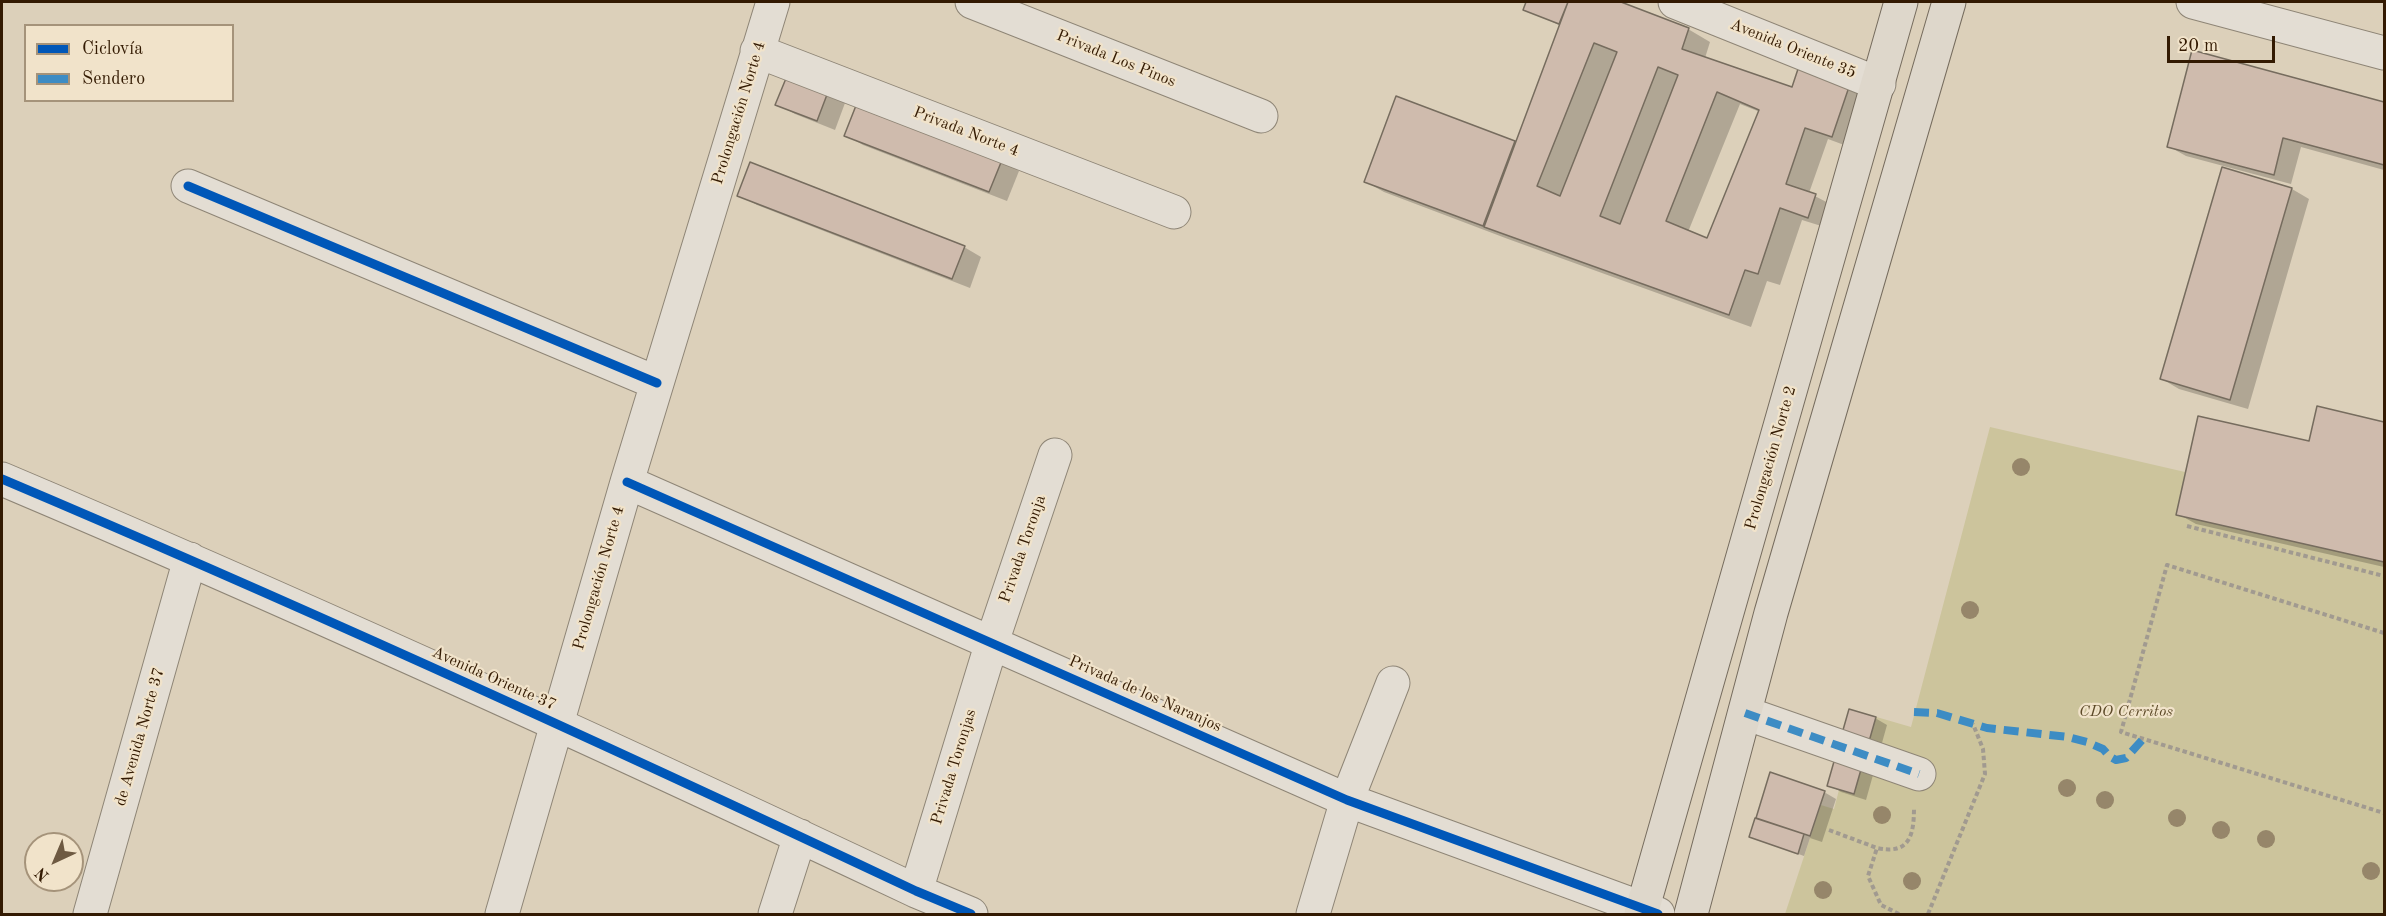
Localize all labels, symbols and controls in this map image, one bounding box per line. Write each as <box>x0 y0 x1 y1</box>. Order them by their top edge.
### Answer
street label: Avenida Oriente 35 <box>1727 15 1859 83</box>
legend <box>24 24 234 102</box>
scale bar <box>2170 24 2278 62</box>
street label: Privada Los Pinos <box>1053 26 1179 92</box>
text: 20 m <box>2178 37 2218 55</box>
street label: Prolongación Norte 4 <box>708 39 770 187</box>
text: Ciclovía <box>82 40 143 58</box>
text: Sendero <box>82 70 145 88</box>
street label: Privada Norte 4 <box>910 103 1022 161</box>
street label: Prolongación Norte 2 <box>1741 384 1801 532</box>
street label: Privada Toronja <box>996 493 1050 605</box>
street label: Prolongación Norte 4 <box>569 504 629 652</box>
street label: Avenida Oriente 37 <box>429 643 559 715</box>
street label: Privada de los Naranjos <box>1065 652 1225 736</box>
street label: de Avenida Norte 37 <box>111 666 169 808</box>
park label: CDO Cerritos <box>2079 702 2173 722</box>
street label: Privada Toronjas <box>927 707 981 827</box>
north arrow <box>24 832 84 892</box>
text: N <box>33 864 53 884</box>

